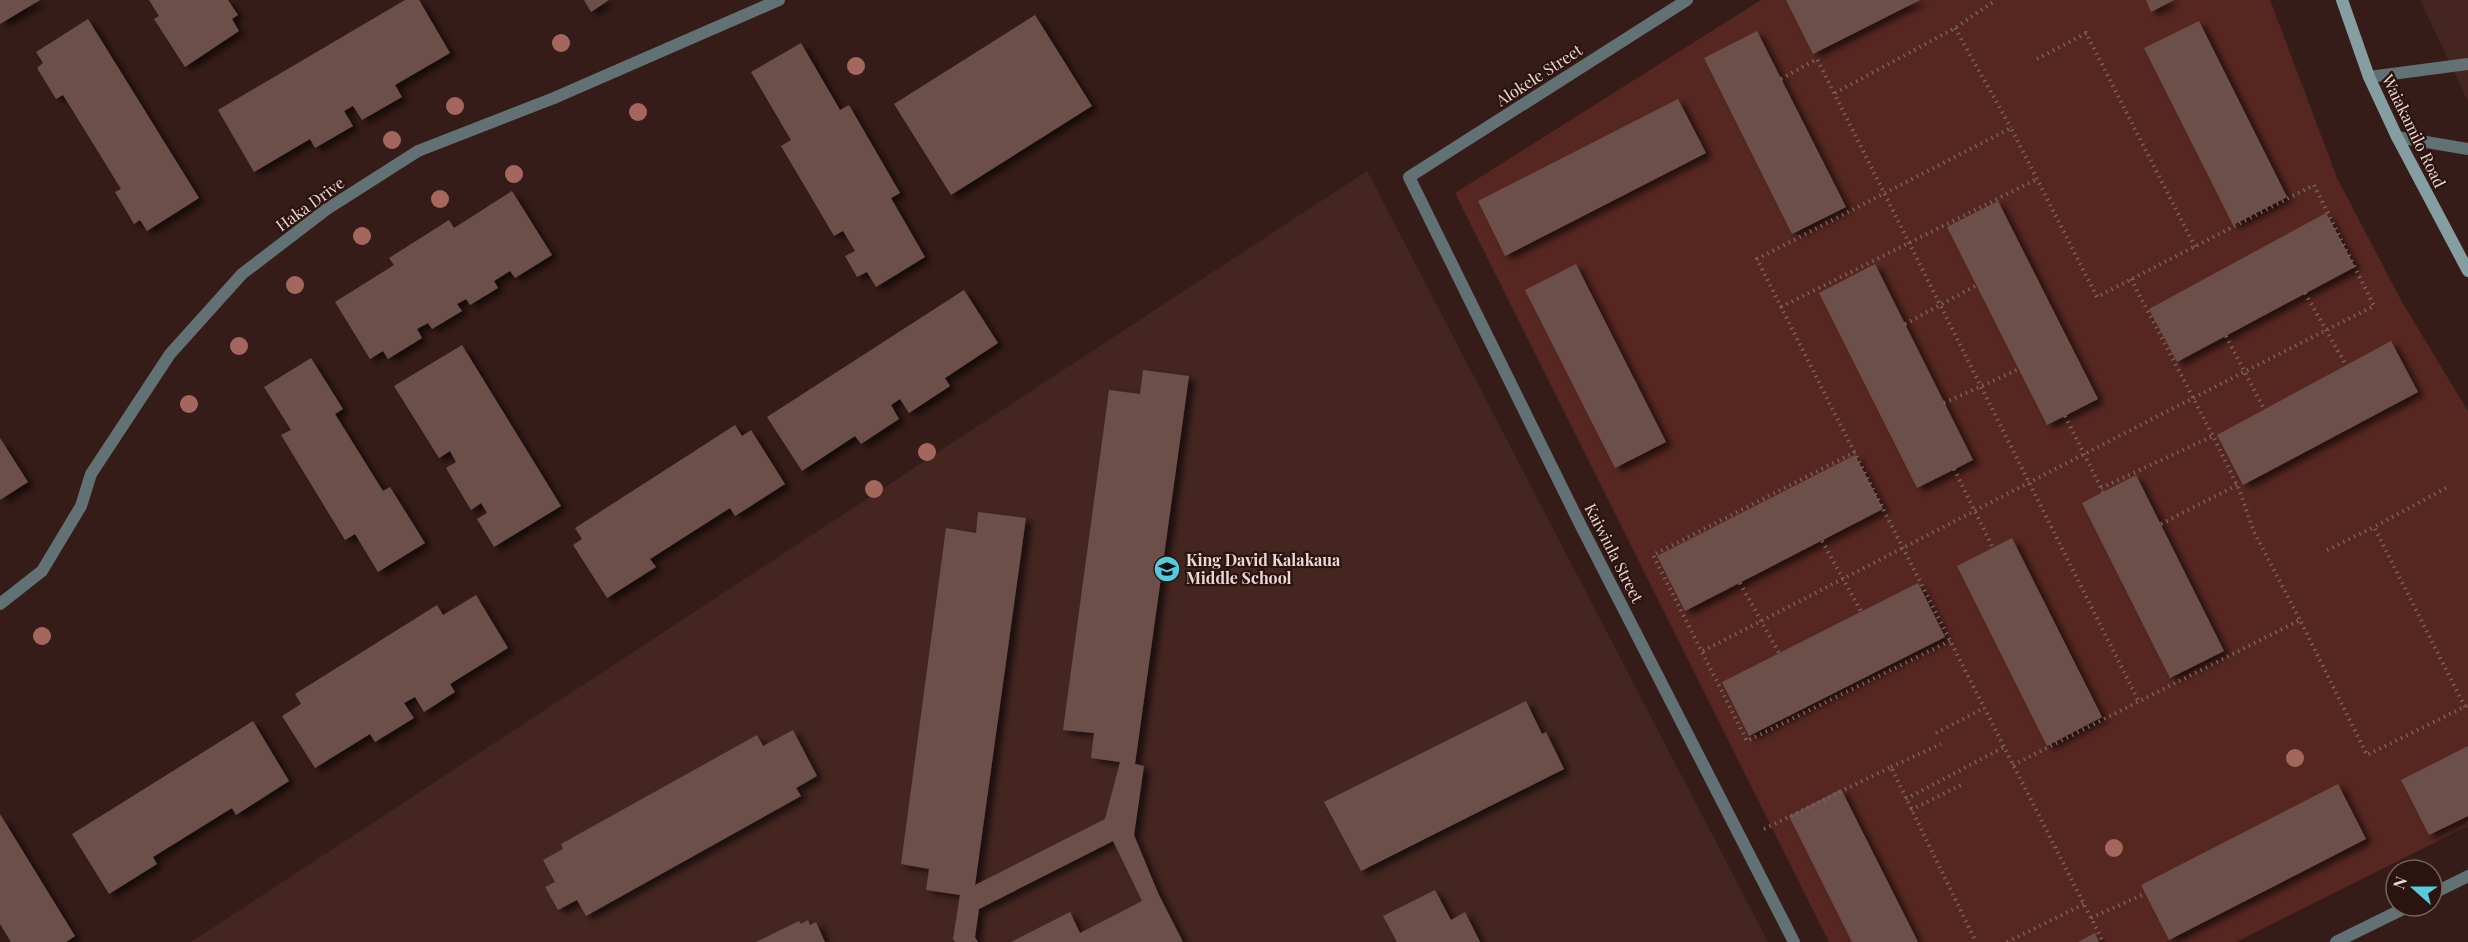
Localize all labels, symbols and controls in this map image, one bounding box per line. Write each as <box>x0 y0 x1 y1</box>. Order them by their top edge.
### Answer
street label: Alokele Street <box>1491 39 1586 111</box>
street label: Waiakamilo Road <box>2378 70 2451 191</box>
street label: Haka Drive <box>271 172 348 235</box>
street label: Kaiwiula Street <box>1580 500 1649 606</box>
place label: King David Kalakaua Middle School <box>1186 549 1341 588</box>
school or university icon: King David Kalakaua Middle School <box>1152 554 1182 584</box>
north arrow <box>2384 858 2444 918</box>
text: N <box>2388 873 2412 892</box>

